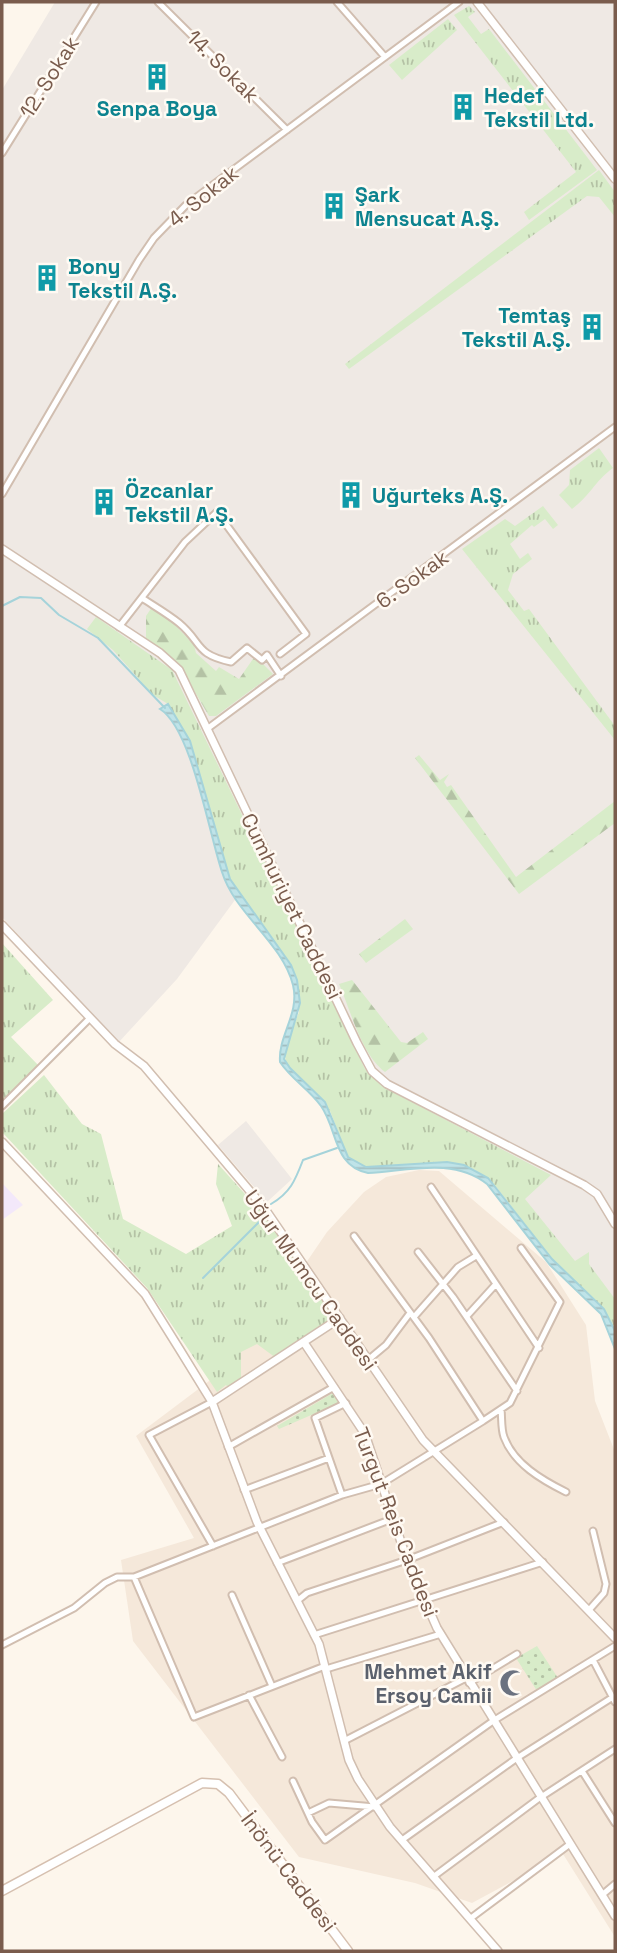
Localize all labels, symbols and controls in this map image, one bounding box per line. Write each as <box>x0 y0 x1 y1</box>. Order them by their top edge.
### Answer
street label: 14. Sokak <box>181 24 265 108</box>
street label: 12. Sokak <box>13 31 85 123</box>
building icon: Senpa Boya <box>142 62 172 92</box>
place label: Hedef Tekstil Ltd. <box>484 82 594 133</box>
building icon: Hedef Tekstil Ltd. <box>448 92 478 122</box>
place label: Senpa Boya <box>97 95 217 122</box>
street label: 4. Sokak <box>162 159 244 233</box>
place label: Şark Mensucat A.Ş. <box>355 181 499 232</box>
building icon: Şark Mensucat A.Ş. <box>319 191 349 221</box>
place label: Bony Tekstil A.Ş. <box>68 253 177 304</box>
building icon: Bony Tekstil A.Ş. <box>32 263 62 293</box>
place label: Temtaş Tekstil A.Ş. <box>462 302 571 353</box>
building icon: Temtaş Tekstil A.Ş. <box>577 312 607 342</box>
place label: Özcanlar Tekstil A.Ş. <box>125 477 234 528</box>
building icon: Uğurteks A.Ş. <box>336 480 366 510</box>
place label: Uğurteks A.Ş. <box>372 482 508 509</box>
building icon: Özcanlar Tekstil A.Ş. <box>89 487 119 517</box>
street label: 6. Sokak <box>370 544 454 614</box>
street label: Cumhuriyet Caddesi <box>235 808 349 1004</box>
street label: Uğur Mumcu Caddesi <box>238 1184 384 1376</box>
street label: Turgut Reis Caddesi <box>347 1423 445 1621</box>
place label: Mehmet Akif Ersoy Camii <box>364 1658 492 1709</box>
mosque icon: Mehmet Akif Ersoy Camii <box>498 1668 528 1698</box>
street label: İnönü Caddesi <box>235 1807 343 1937</box>

